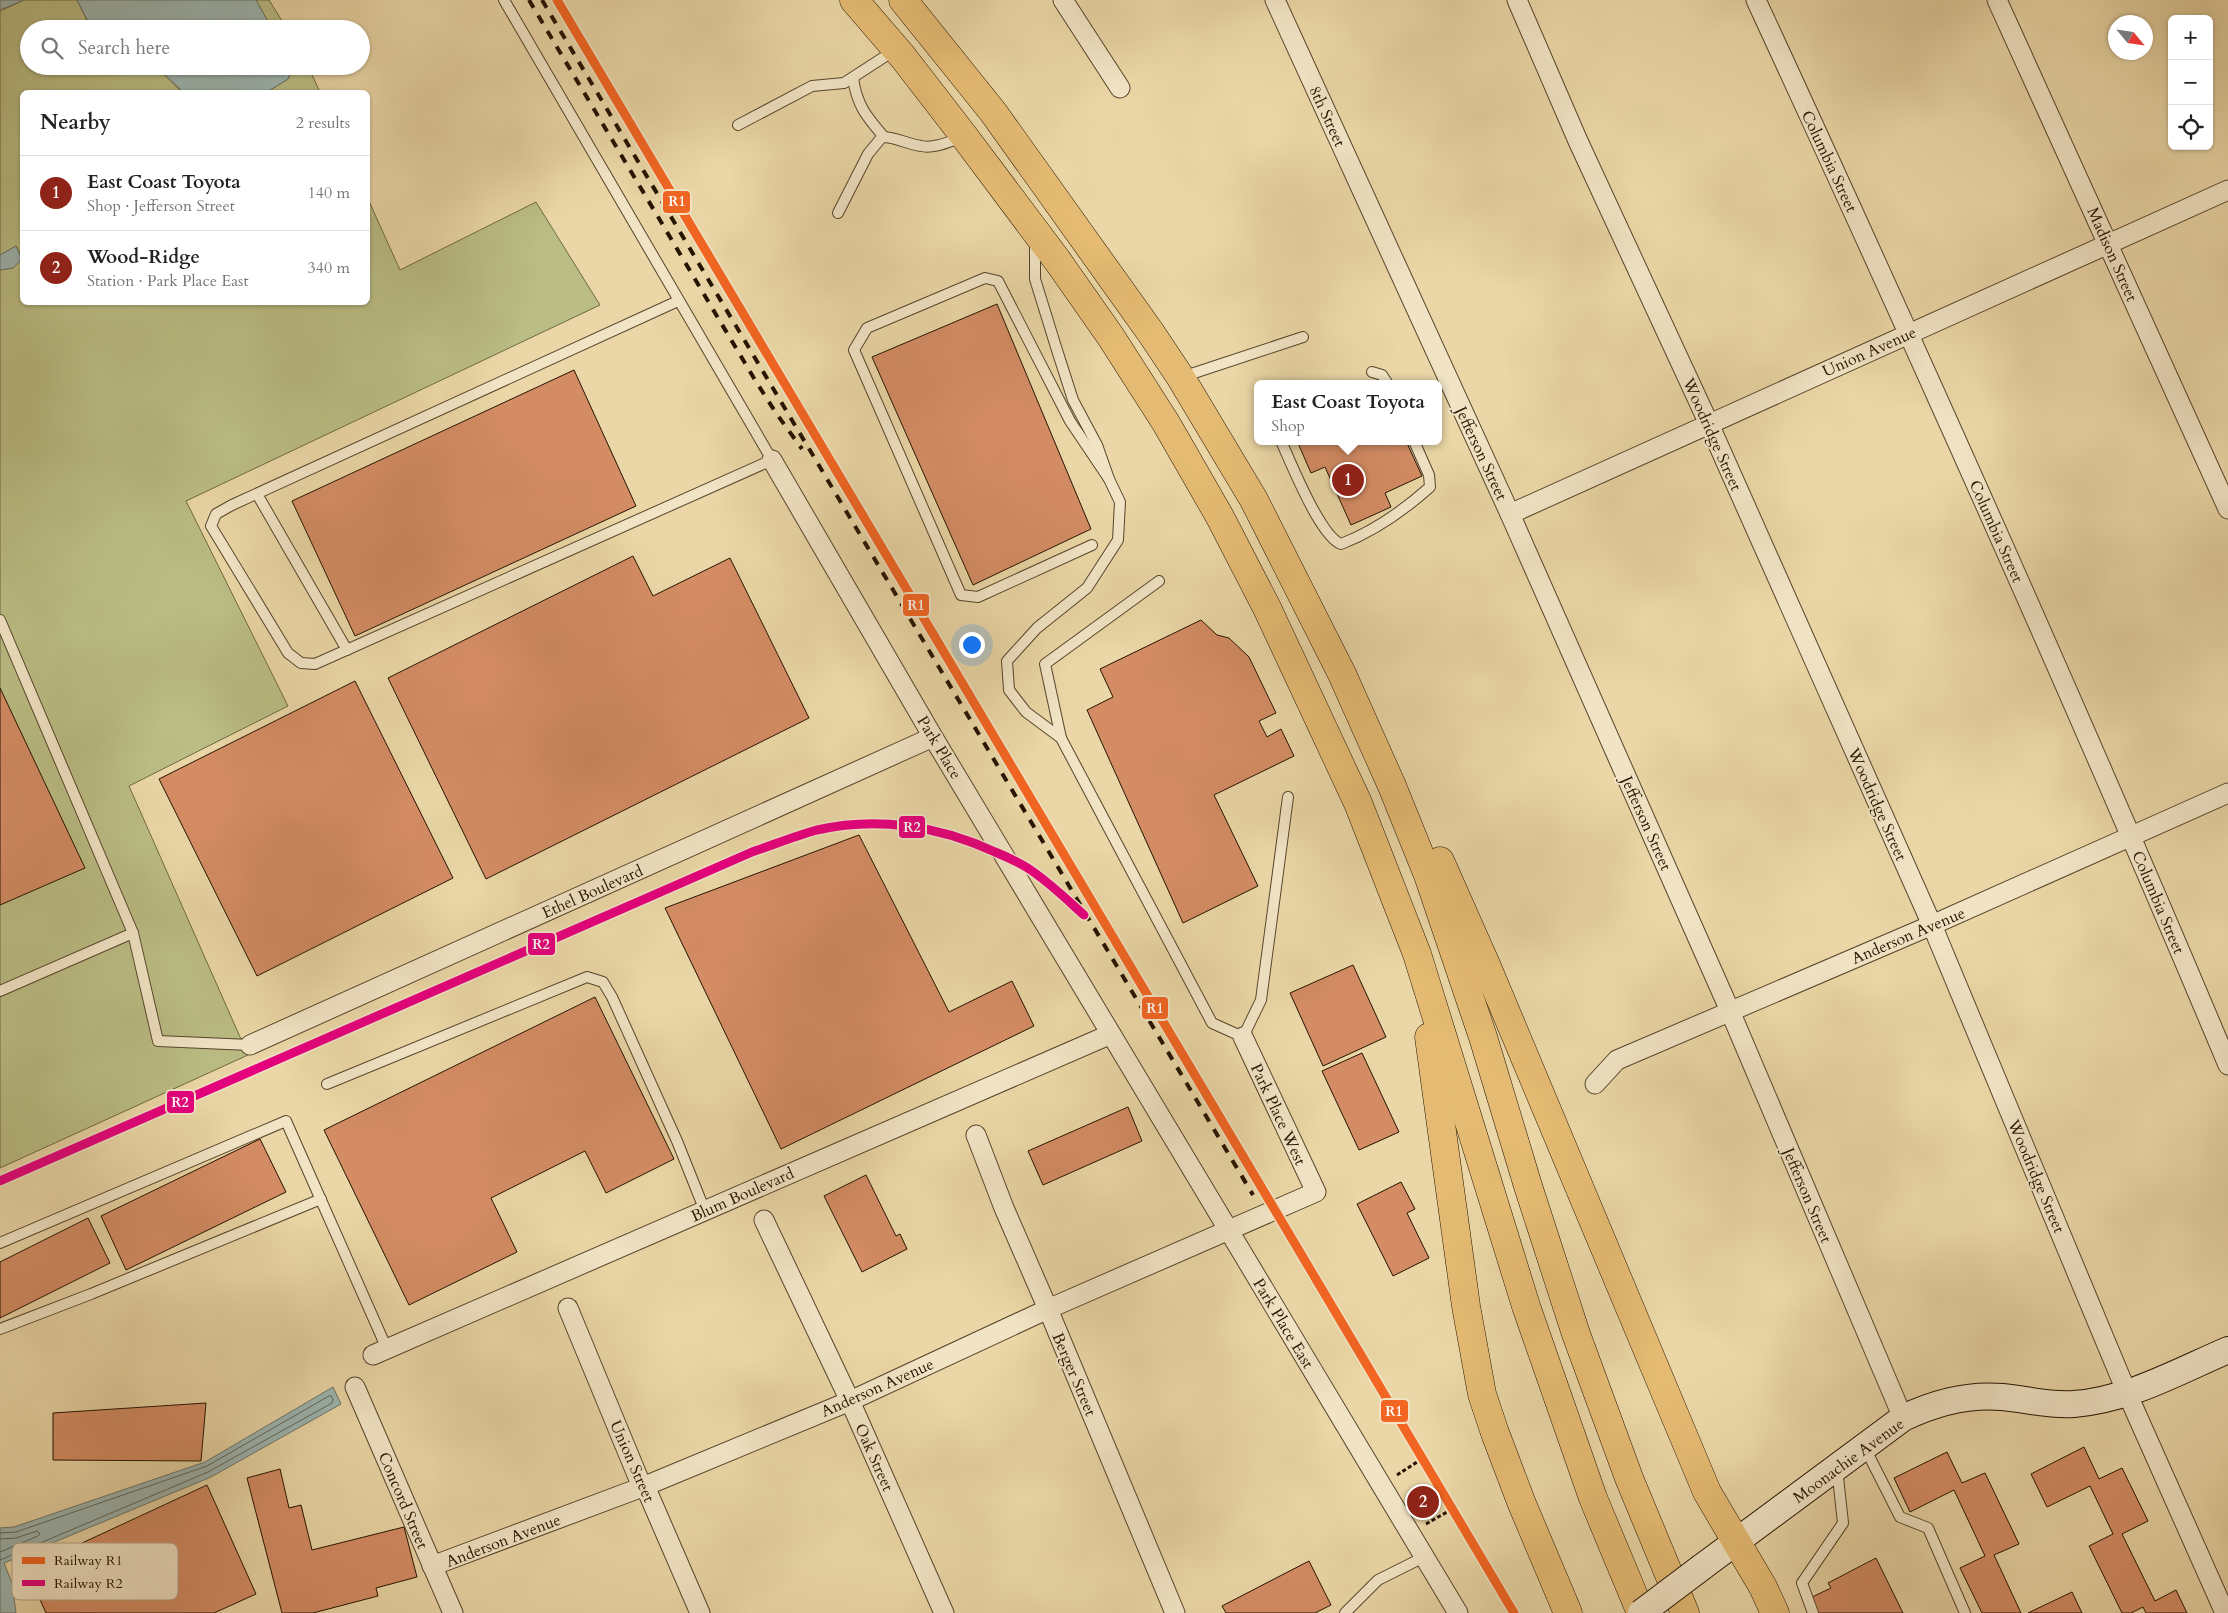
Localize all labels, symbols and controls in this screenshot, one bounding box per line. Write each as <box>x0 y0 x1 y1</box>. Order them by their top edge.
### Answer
north arrow <box>2108 15 2153 60</box>
map controls <box>2168 15 2213 150</box>
button: + <box>2168 15 2213 60</box>
search box <box>20 20 370 75</box>
icon: search <box>38 34 66 62</box>
text: Search here <box>78 35 170 61</box>
button: − <box>2168 60 2213 105</box>
street label: 8th Street <box>1303 82 1351 150</box>
button: locate <box>2168 105 2213 150</box>
street label: Columbia Street <box>1796 107 1862 216</box>
text: Nearby <box>40 108 111 137</box>
text: 2 results <box>296 112 350 134</box>
text: East Coast Toyota <box>87 169 241 195</box>
text: 1 <box>52 182 60 204</box>
text: 140 m <box>308 182 350 204</box>
line badge: R1 <box>662 190 691 214</box>
text: R1 <box>668 192 686 211</box>
text: Shop · Jefferson Street <box>87 195 235 217</box>
street label: Madison Street <box>2082 204 2143 305</box>
text: Wood-Ridge <box>87 244 200 270</box>
text: 2 <box>52 257 60 279</box>
text: 340 m <box>308 257 350 279</box>
text: Station · Park Place East <box>87 270 249 292</box>
street label: Union Avenue <box>1819 321 1920 382</box>
street label: Woodridge Street <box>1677 374 1747 494</box>
popup <box>1254 380 1442 445</box>
text: East Coast Toyota <box>1271 389 1425 415</box>
street label: Jefferson Street <box>1449 401 1512 504</box>
text: Shop <box>1271 415 1305 437</box>
pin: 1 <box>1332 461 1364 499</box>
street label: Columbia Street <box>1964 477 2029 586</box>
line badge: R1 <box>902 593 930 617</box>
text: R1 <box>907 596 925 615</box>
your location <box>959 632 985 658</box>
street label: Park Place <box>912 712 967 783</box>
street label: Woodridge Street <box>1842 744 1912 864</box>
street label: Jefferson Street <box>1615 771 1677 874</box>
line badge: R2 <box>898 815 926 839</box>
text: R2 <box>903 818 921 837</box>
street label: Columbia Street <box>2126 847 2190 957</box>
street label: Ethel Boulevard <box>538 860 647 924</box>
street label: Anderson Avenue <box>1848 902 1969 970</box>
line badge: R2 <box>527 932 556 956</box>
text: R2 <box>532 935 550 954</box>
line badge: R1 <box>1141 996 1169 1020</box>
text: R1 <box>1146 999 1164 1018</box>
street label: Park Place West <box>1245 1060 1311 1169</box>
line badge: R2 <box>166 1090 195 1114</box>
text: R2 <box>171 1093 189 1112</box>
street label: Woodridge Street <box>2002 1115 2070 1237</box>
street label: Jefferson Street <box>1776 1143 1837 1246</box>
street label: Blum Boulevard <box>687 1162 798 1227</box>
street label: Park Place East <box>1248 1274 1319 1373</box>
street label: Berger Street <box>1047 1329 1102 1420</box>
street label: Anderson Avenue <box>817 1353 937 1423</box>
line badge: R1 <box>1380 1399 1409 1423</box>
text: R1 <box>1385 1402 1403 1421</box>
street label: Moonachie Avenue <box>1789 1413 1909 1509</box>
street label: Union Street <box>604 1417 660 1506</box>
street label: Oak Street <box>849 1420 899 1495</box>
street label: Concord Street <box>373 1449 433 1552</box>
pin: 2 <box>1407 1483 1439 1521</box>
street label: Anderson Avenue <box>443 1509 564 1573</box>
legend <box>12 1543 178 1600</box>
text: Railway R1 <box>54 1551 123 1570</box>
text: Railway R2 <box>54 1574 123 1593</box>

